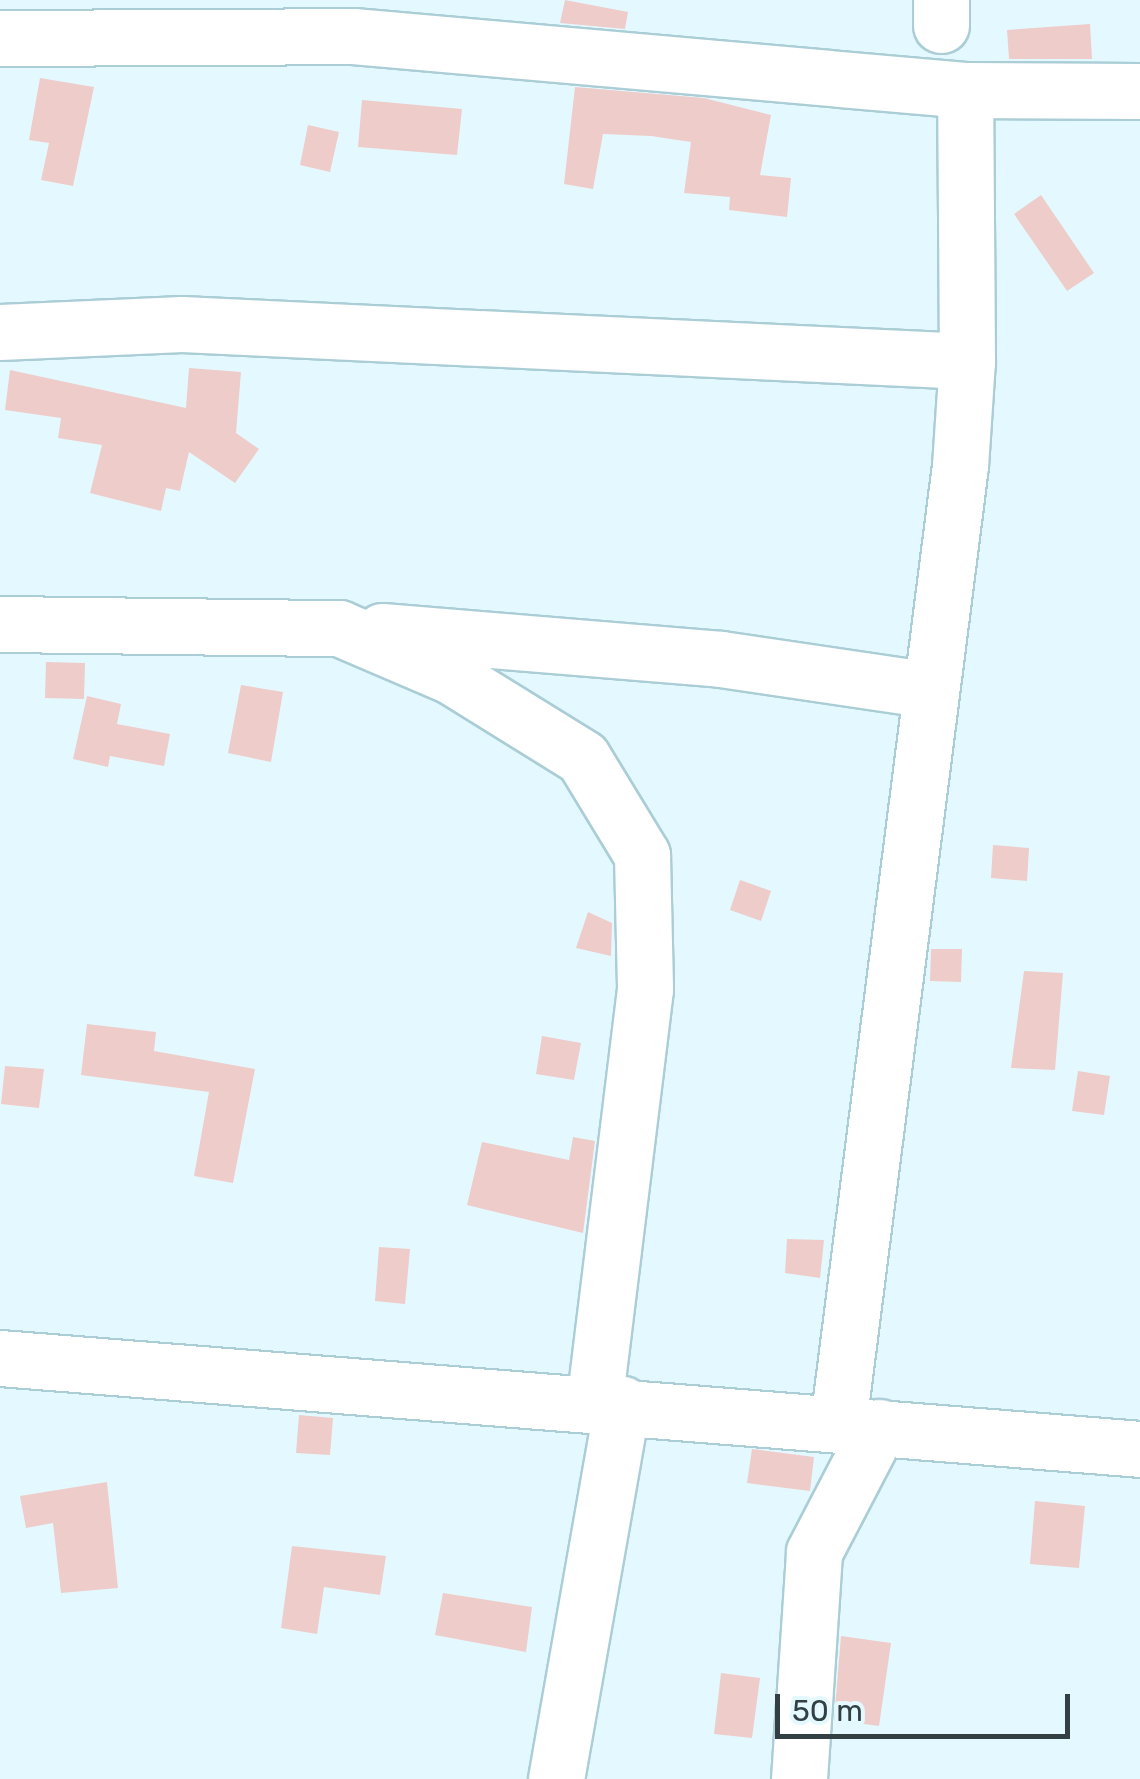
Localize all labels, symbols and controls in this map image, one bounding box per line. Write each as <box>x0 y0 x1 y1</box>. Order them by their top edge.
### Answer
scale bar <box>780 1674 1075 1736</box>
text: 50 m <box>792 1693 863 1729</box>

